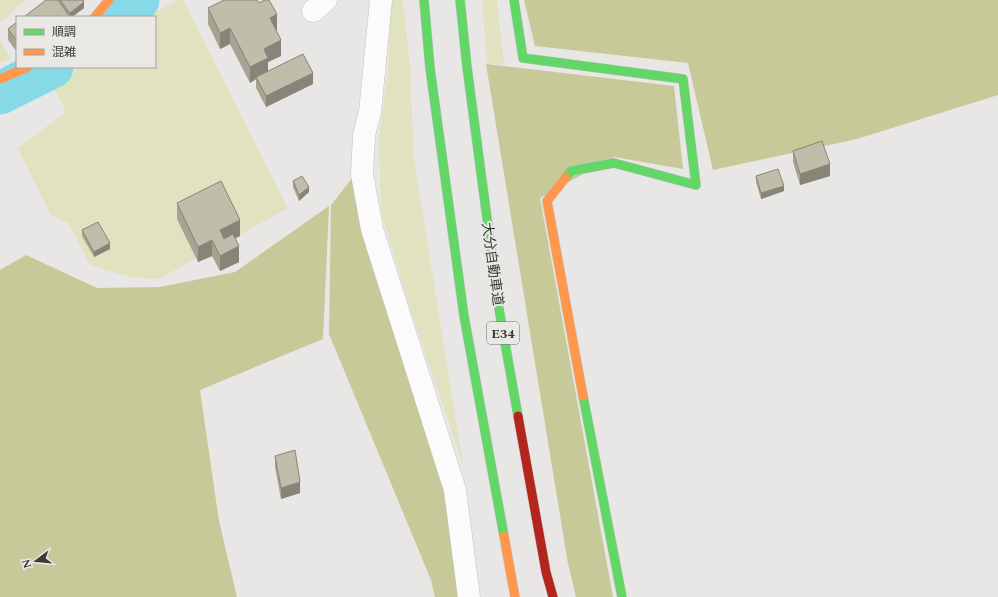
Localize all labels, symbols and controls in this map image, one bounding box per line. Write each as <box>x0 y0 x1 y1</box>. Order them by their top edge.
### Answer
legend <box>16 16 156 68</box>
text: 順調 <box>52 23 76 42</box>
text: 混雑 <box>52 43 76 62</box>
street label: 大分自動車道 <box>476 221 509 307</box>
road number: E34 <box>487 322 519 344</box>
north arrow <box>16 541 56 581</box>
text: N <box>17 557 36 570</box>

